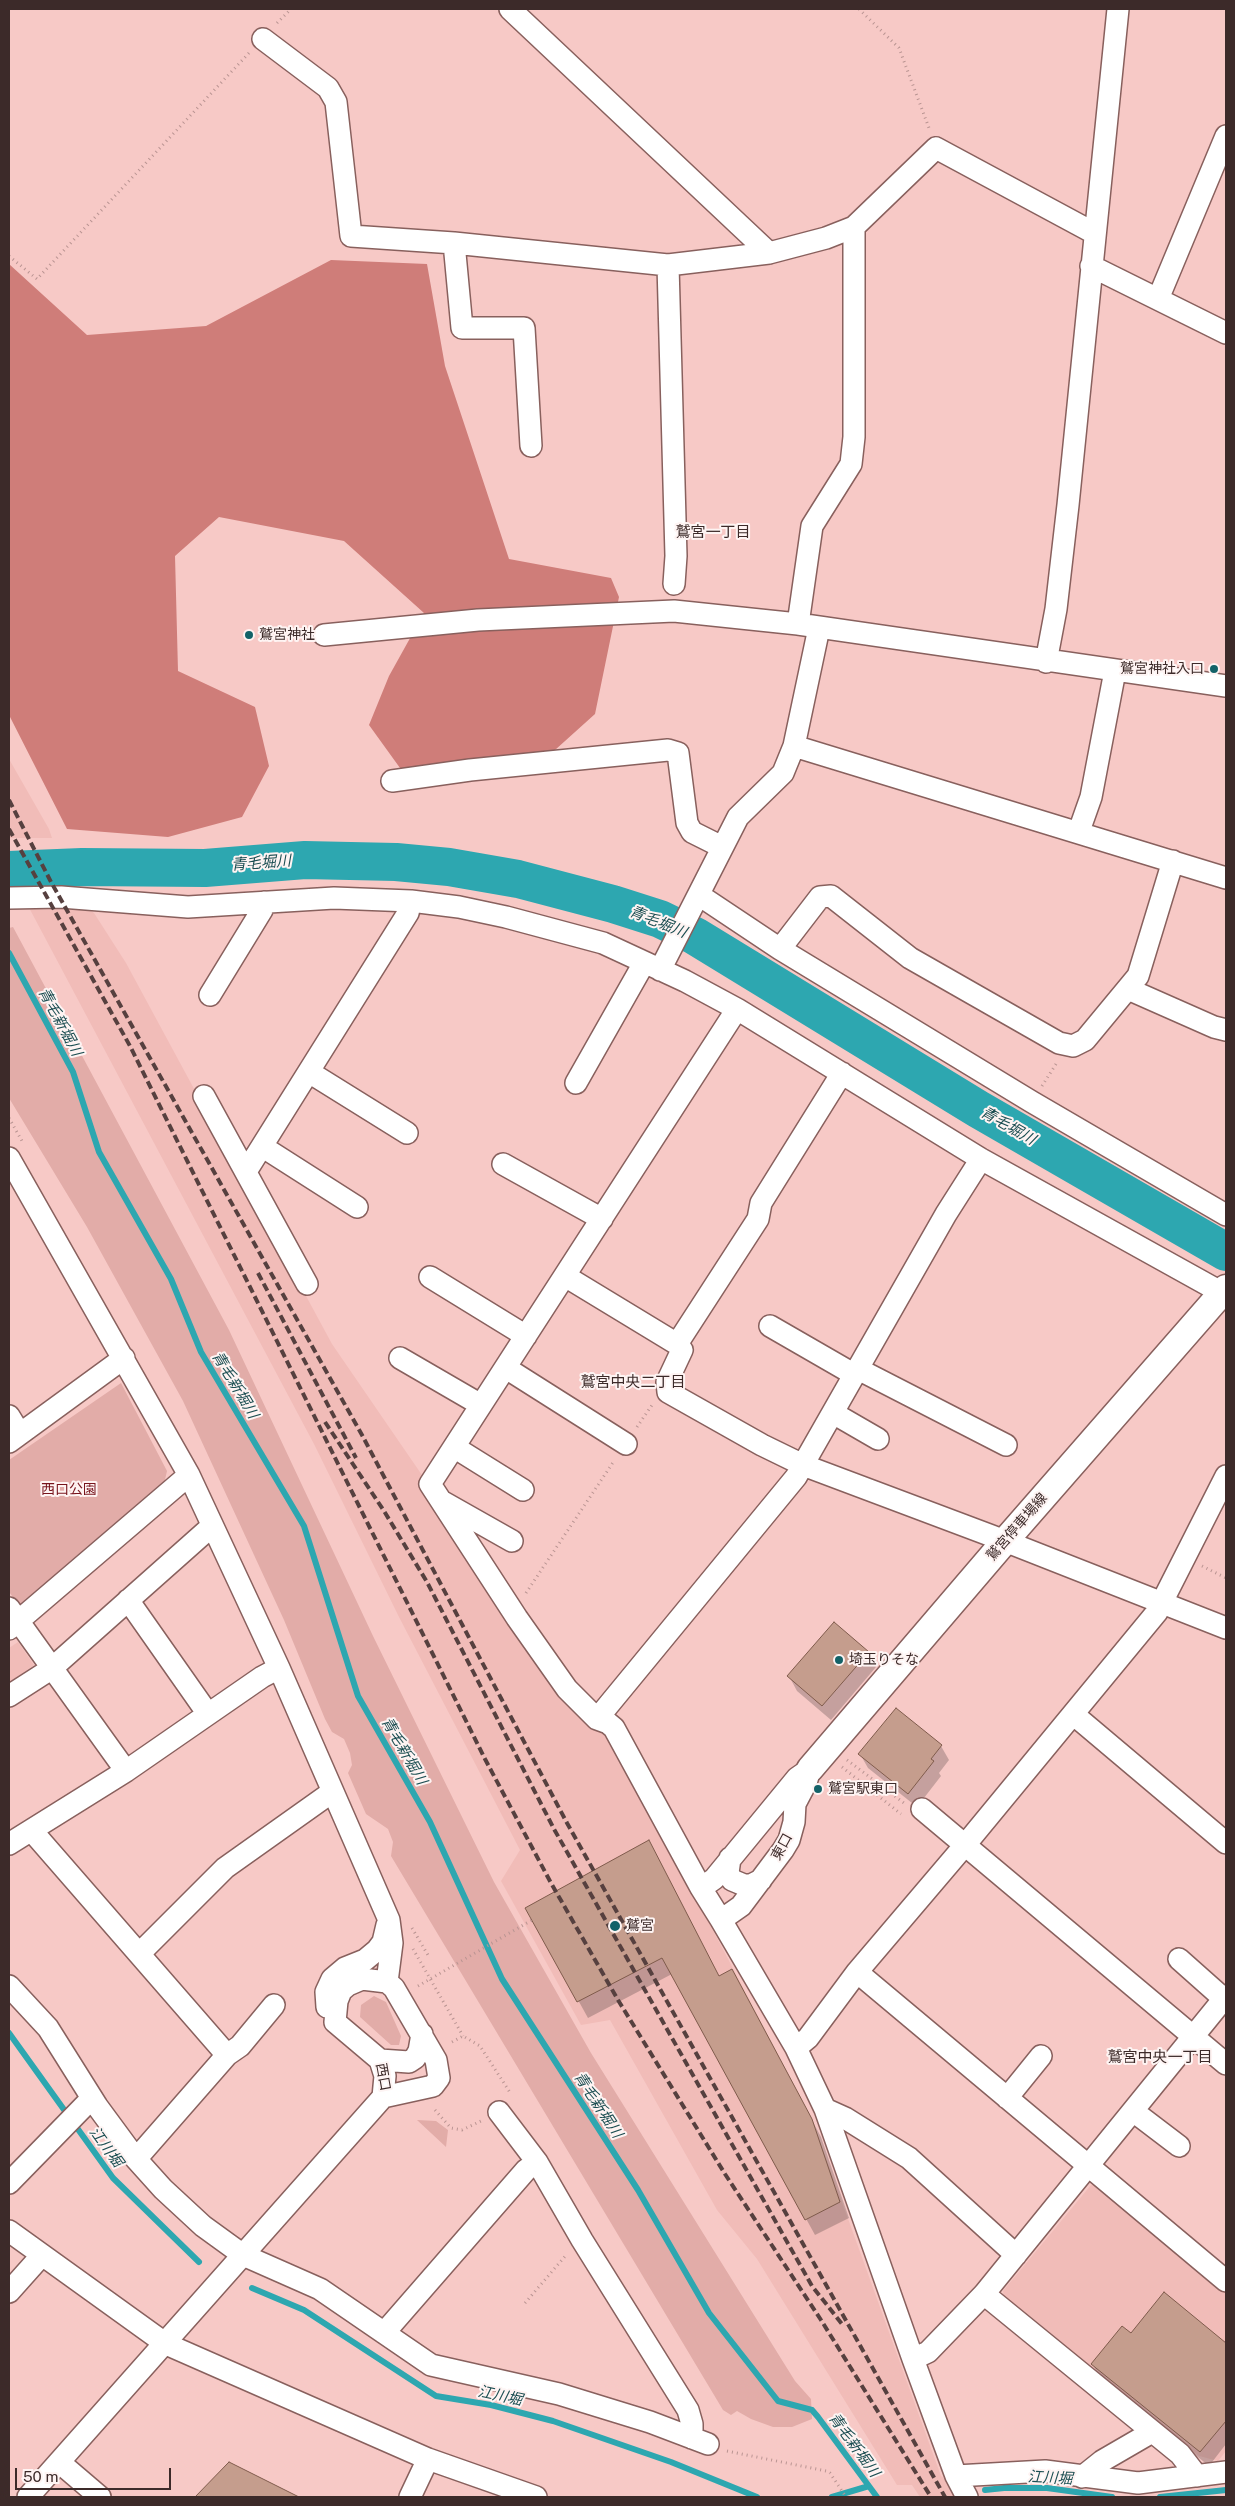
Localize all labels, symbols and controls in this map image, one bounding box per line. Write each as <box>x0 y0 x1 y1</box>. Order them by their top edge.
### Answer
district label: 鷲宮一丁目 <box>676 523 750 541</box>
place label: 鷲宮神社 <box>259 627 315 643</box>
marker: 鷲宮神社 <box>243 629 255 641</box>
place label: 鷲宮神社入口 <box>1120 661 1204 677</box>
marker: 鷲宮神社入口 <box>1208 663 1220 675</box>
water label: 青毛堀川 <box>230 852 292 874</box>
water label: 青毛堀川 <box>627 902 689 942</box>
water label: 青毛新堀川 <box>34 985 86 1059</box>
water label: 青毛堀川 <box>978 1103 1038 1149</box>
water label: 青毛新堀川 <box>208 1348 262 1422</box>
district label: 鷲宮中央二丁目 <box>581 1373 685 1391</box>
park label: 西口公園 <box>41 1482 97 1498</box>
street label: 鷲宮停車場線 <box>983 1490 1051 1564</box>
place label: 埼玉りそな <box>849 1652 919 1668</box>
marker: 埼玉りそな <box>833 1654 845 1666</box>
water label: 青毛新堀川 <box>377 1714 431 1788</box>
place label: 鷲宮駅東口 <box>828 1781 898 1797</box>
marker: 鷲宮駅東口 <box>812 1783 824 1795</box>
street label: 東口 <box>768 1831 796 1863</box>
place label: 鷲宮 <box>626 1918 654 1934</box>
marker: 鷲宮 <box>608 1919 622 1933</box>
district label: 鷲宮中央一丁目 <box>1108 2048 1212 2066</box>
street label: 西口 <box>372 2062 394 2092</box>
water label: 青毛新堀川 <box>570 2069 626 2141</box>
water label: 江川堀 <box>85 2124 127 2170</box>
water label: 江川堀 <box>476 2383 524 2409</box>
water label: 青毛新堀川 <box>825 2409 883 2481</box>
scale bar <box>18 2458 174 2490</box>
text: 50 m <box>23 2468 58 2485</box>
water label: 江川堀 <box>1027 2468 1073 2488</box>

